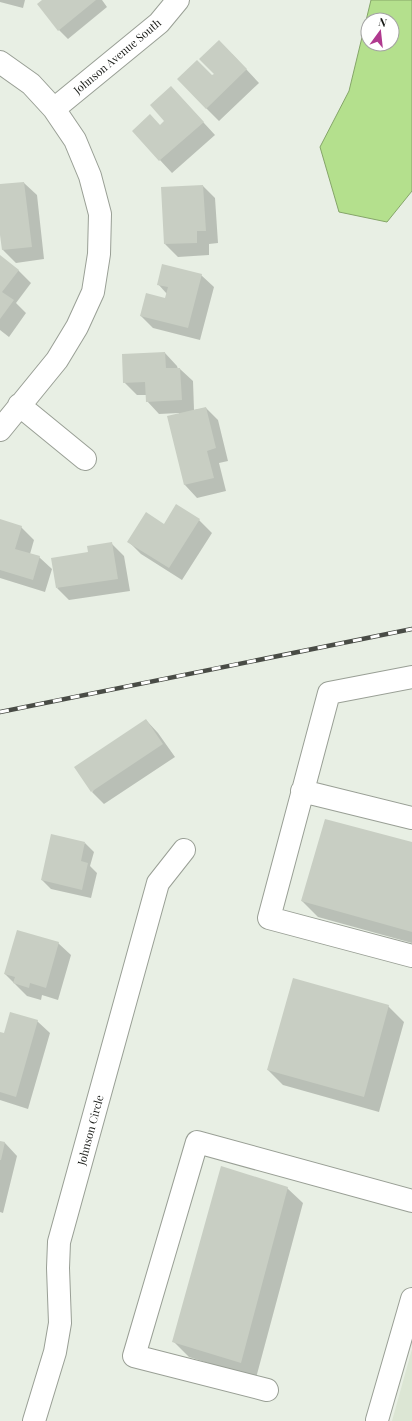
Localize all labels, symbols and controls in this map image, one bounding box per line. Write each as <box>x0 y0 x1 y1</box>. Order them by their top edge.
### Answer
north arrow <box>360 12 400 52</box>
text: N <box>377 14 389 30</box>
street label: Johnson Avenue South <box>69 15 164 98</box>
street label: Johnson Circle <box>73 1093 107 1168</box>

